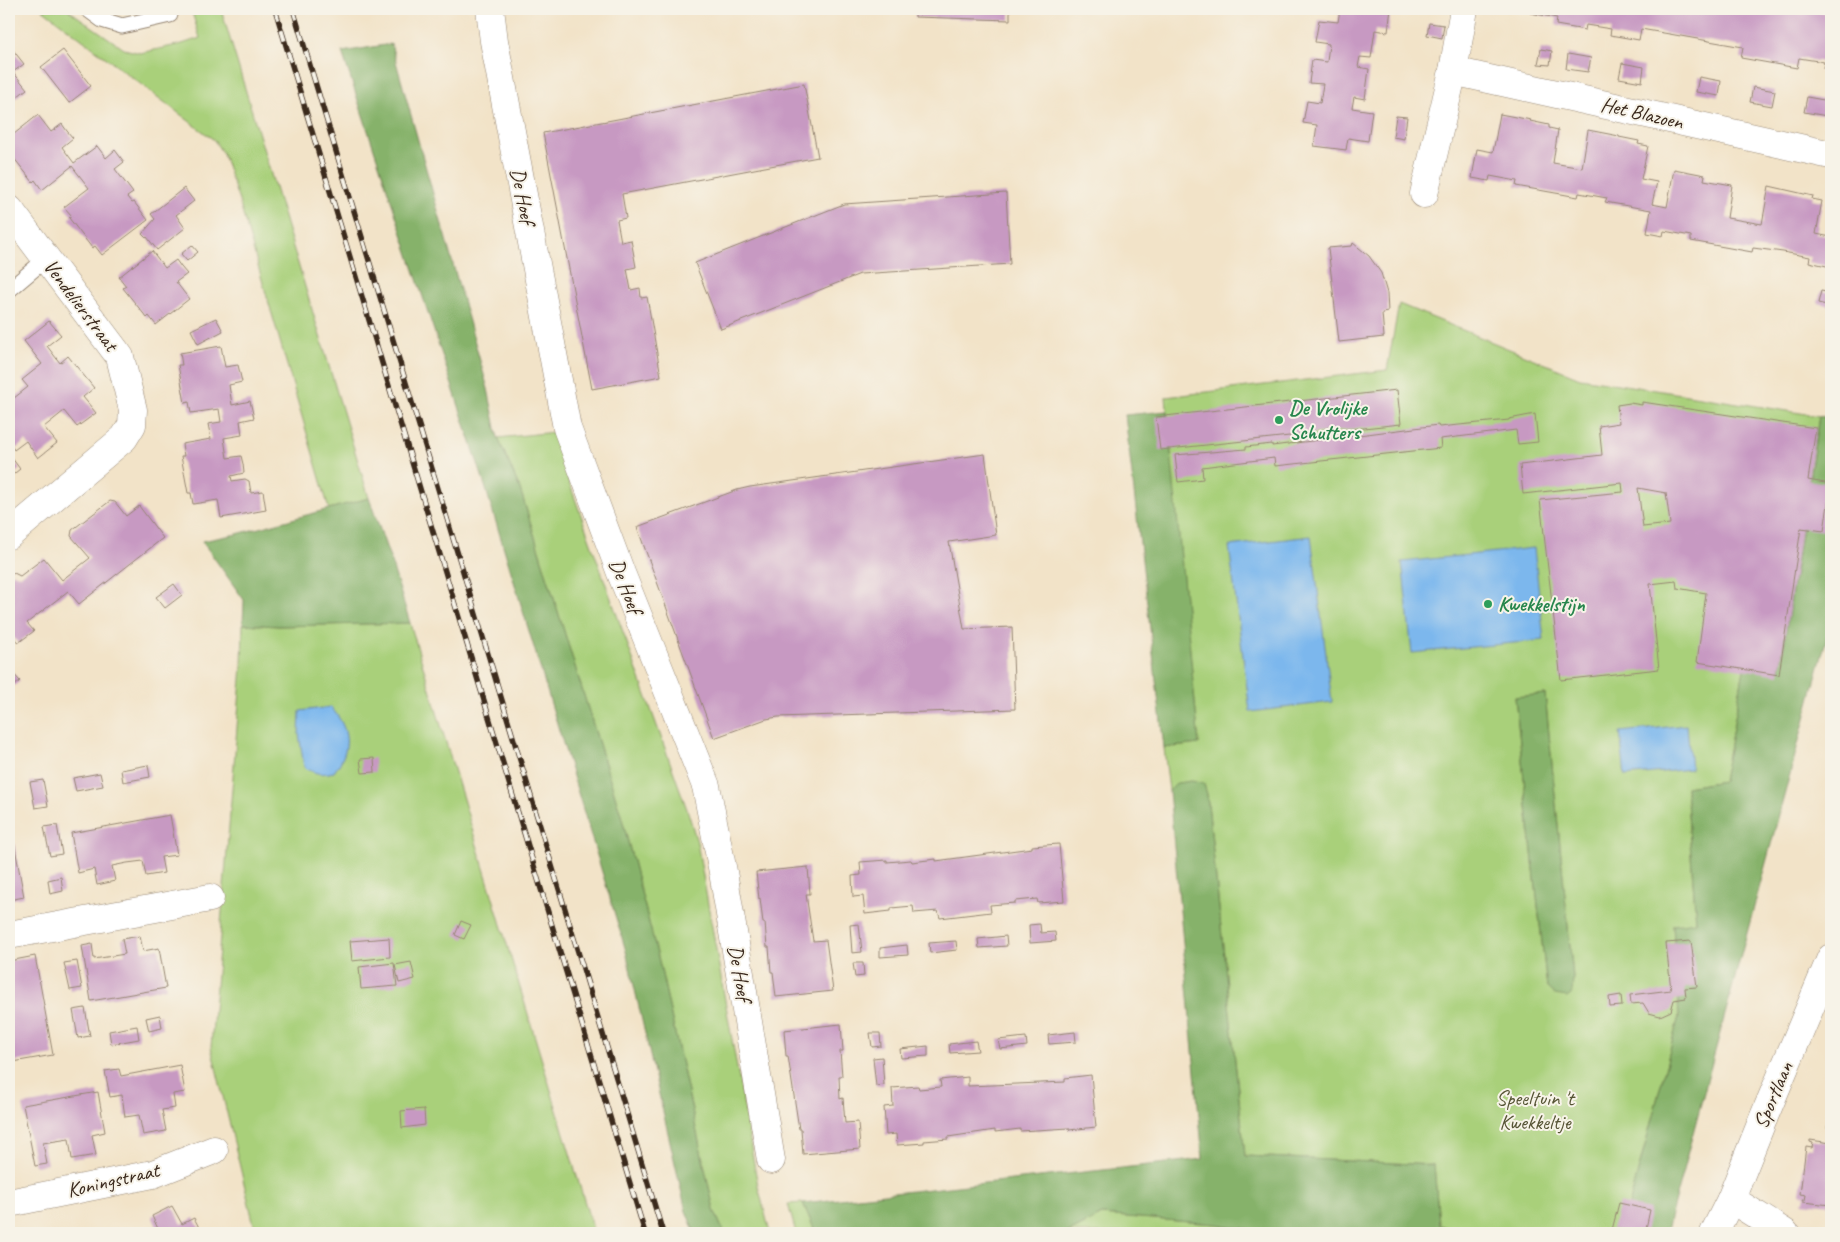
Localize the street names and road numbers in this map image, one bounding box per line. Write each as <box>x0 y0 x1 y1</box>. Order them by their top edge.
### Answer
street label: Het Blazoen <box>1598 91 1686 135</box>
street label: De Hoef <box>505 166 542 231</box>
street label: Vendelierstraat <box>38 254 125 358</box>
street label: De Hoef <box>604 555 650 622</box>
street label: De Hoef <box>722 943 759 1008</box>
street label: Sportlaan <box>1747 1057 1799 1132</box>
street label: Koningstraat <box>65 1156 163 1203</box>

